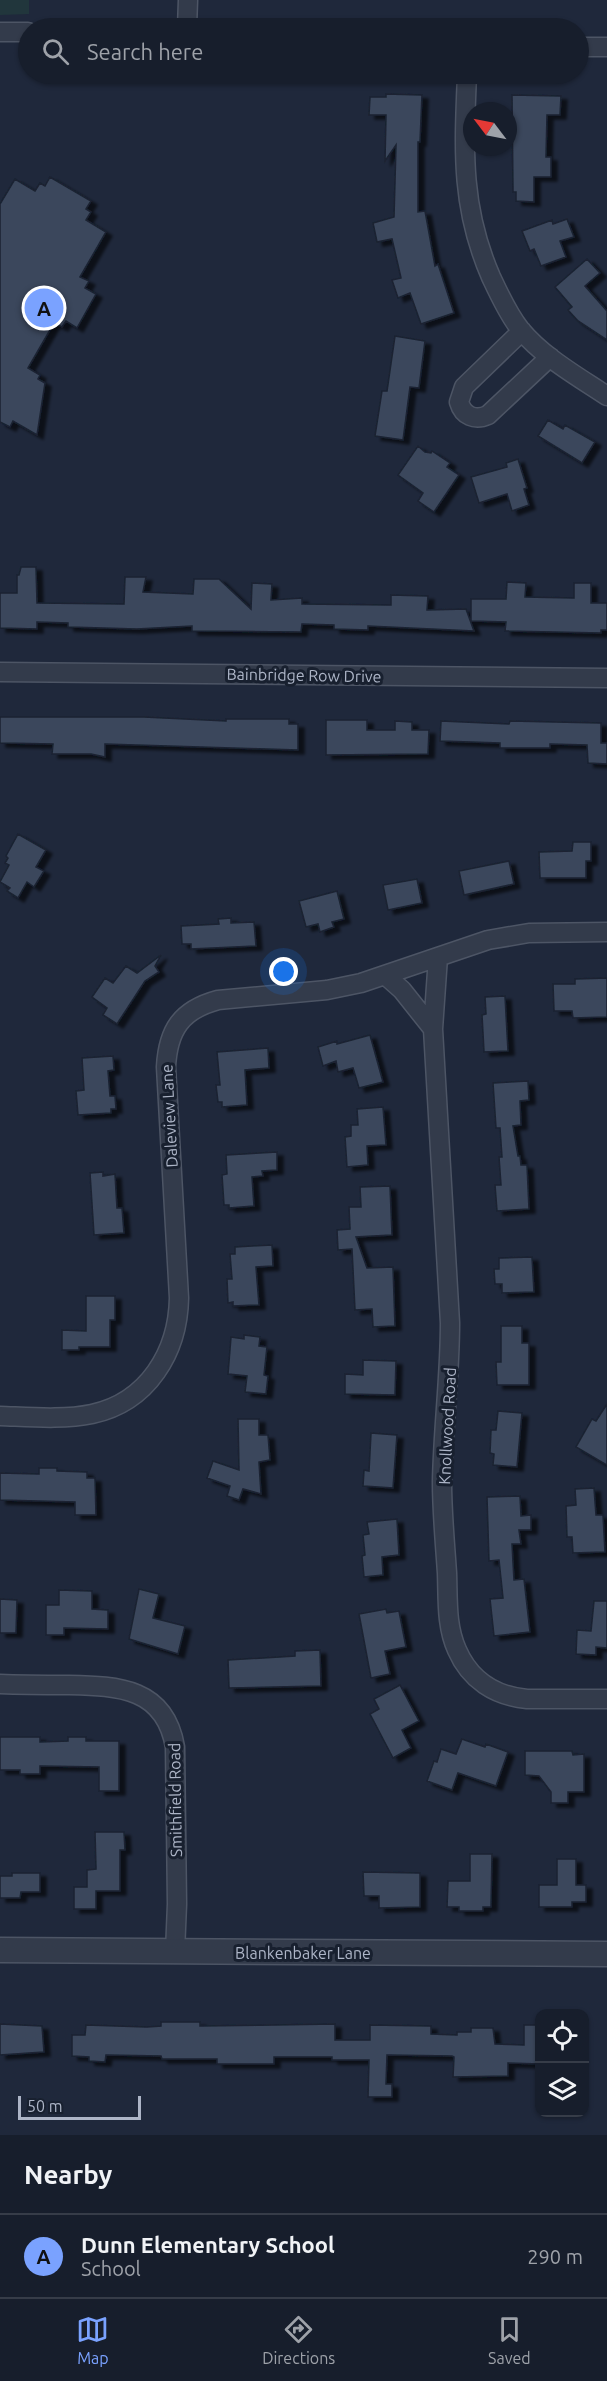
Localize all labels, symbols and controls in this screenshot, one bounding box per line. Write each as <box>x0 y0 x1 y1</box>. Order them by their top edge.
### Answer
search box <box>18 18 589 84</box>
icon: search <box>39 35 72 68</box>
text: Search here <box>87 39 203 64</box>
north arrow <box>463 102 517 156</box>
pin: A <box>24 286 63 330</box>
street label: Bainbridge Row Drive <box>226 665 382 685</box>
your location <box>269 957 298 986</box>
street label: Daleview Lane <box>157 1064 181 1168</box>
street label: Knollwood Road <box>435 1367 459 1485</box>
street label: Smithfield Road <box>165 1743 185 1857</box>
street label: Blankenbaker Lane <box>235 1944 371 1962</box>
map controls <box>535 2009 589 2117</box>
button: locate <box>535 2009 589 2063</box>
button: layers <box>535 2063 589 2117</box>
scale bar <box>18 2093 141 2120</box>
text: 50 m <box>27 2097 63 2115</box>
text: Nearby <box>24 2160 112 2189</box>
text: Dunn Elementary School <box>81 2232 335 2257</box>
text: A <box>36 2245 51 2268</box>
text: 290 m <box>527 2245 583 2268</box>
text: School <box>81 2257 141 2280</box>
tab: Map <box>76 2313 109 2367</box>
tab: Directions <box>262 2313 335 2367</box>
tab: Saved <box>488 2313 531 2367</box>

